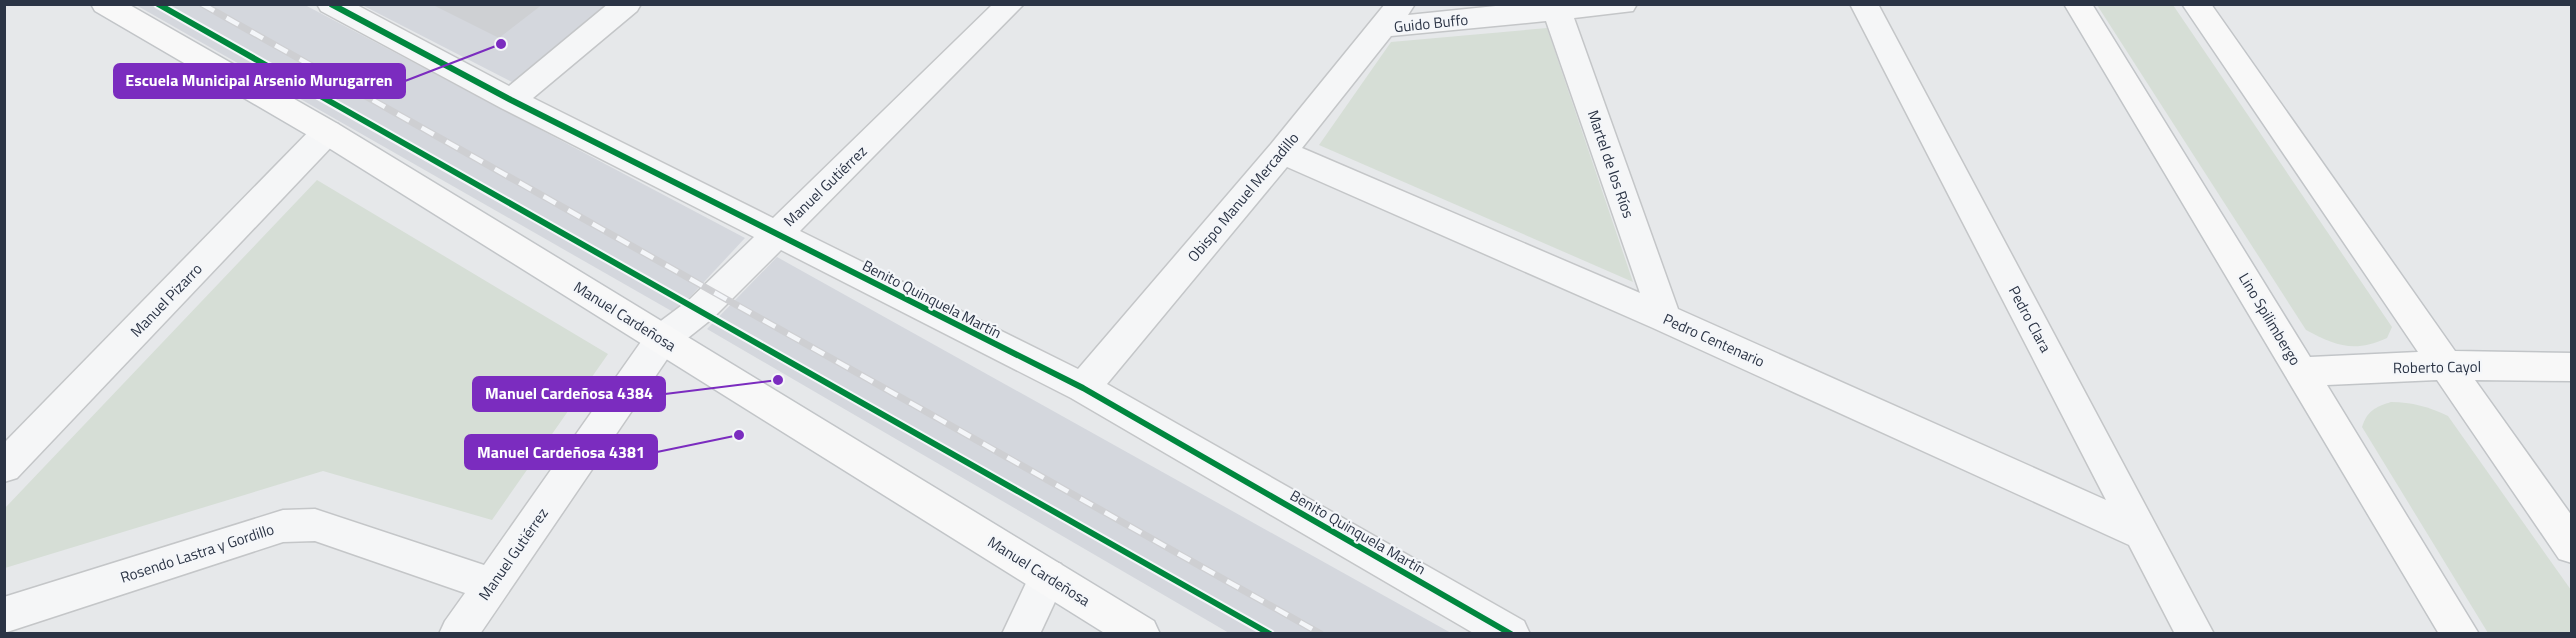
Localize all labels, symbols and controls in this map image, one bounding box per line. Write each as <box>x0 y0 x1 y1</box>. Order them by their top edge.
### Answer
street label: Guido Buffo <box>1393 8 1469 38</box>
callout: Escuela Municipal Arsenio Murugarren <box>114 64 405 98</box>
text: Escuela Municipal Arsenio Murugarren <box>125 68 393 92</box>
street label: Martel de los Ríos <box>1582 107 1640 221</box>
street label: Obispo Manuel Mercadillo <box>1182 127 1304 267</box>
street label: Manuel Gutiérrez <box>778 140 872 232</box>
street label: Benito Quinquela Martín <box>858 254 1006 344</box>
street label: Manuel Pizarro <box>125 258 207 342</box>
street label: Lino Spilimbergo <box>2233 268 2307 370</box>
street label: Manuel Cardeñosa <box>569 275 681 357</box>
street label: Pedro Clara <box>2003 282 2057 357</box>
street label: Pedro Centenario <box>1660 307 1769 373</box>
street label: Roberto Cayol <box>2393 355 2481 379</box>
callout: Manuel Cardeñosa 4384 <box>473 377 665 411</box>
text: Manuel Cardeñosa 4384 <box>485 381 653 405</box>
callout: Manuel Cardeñosa 4381 <box>465 435 657 469</box>
text: Manuel Cardeñosa 4381 <box>477 440 645 464</box>
street label: Benito Quinquela Martín <box>1286 484 1430 580</box>
street label: Manuel Gutiérrez <box>472 503 554 605</box>
street label: Rosendo Lastra y Gordillo <box>117 517 277 589</box>
street label: Manuel Cardeñosa <box>983 530 1095 612</box>

